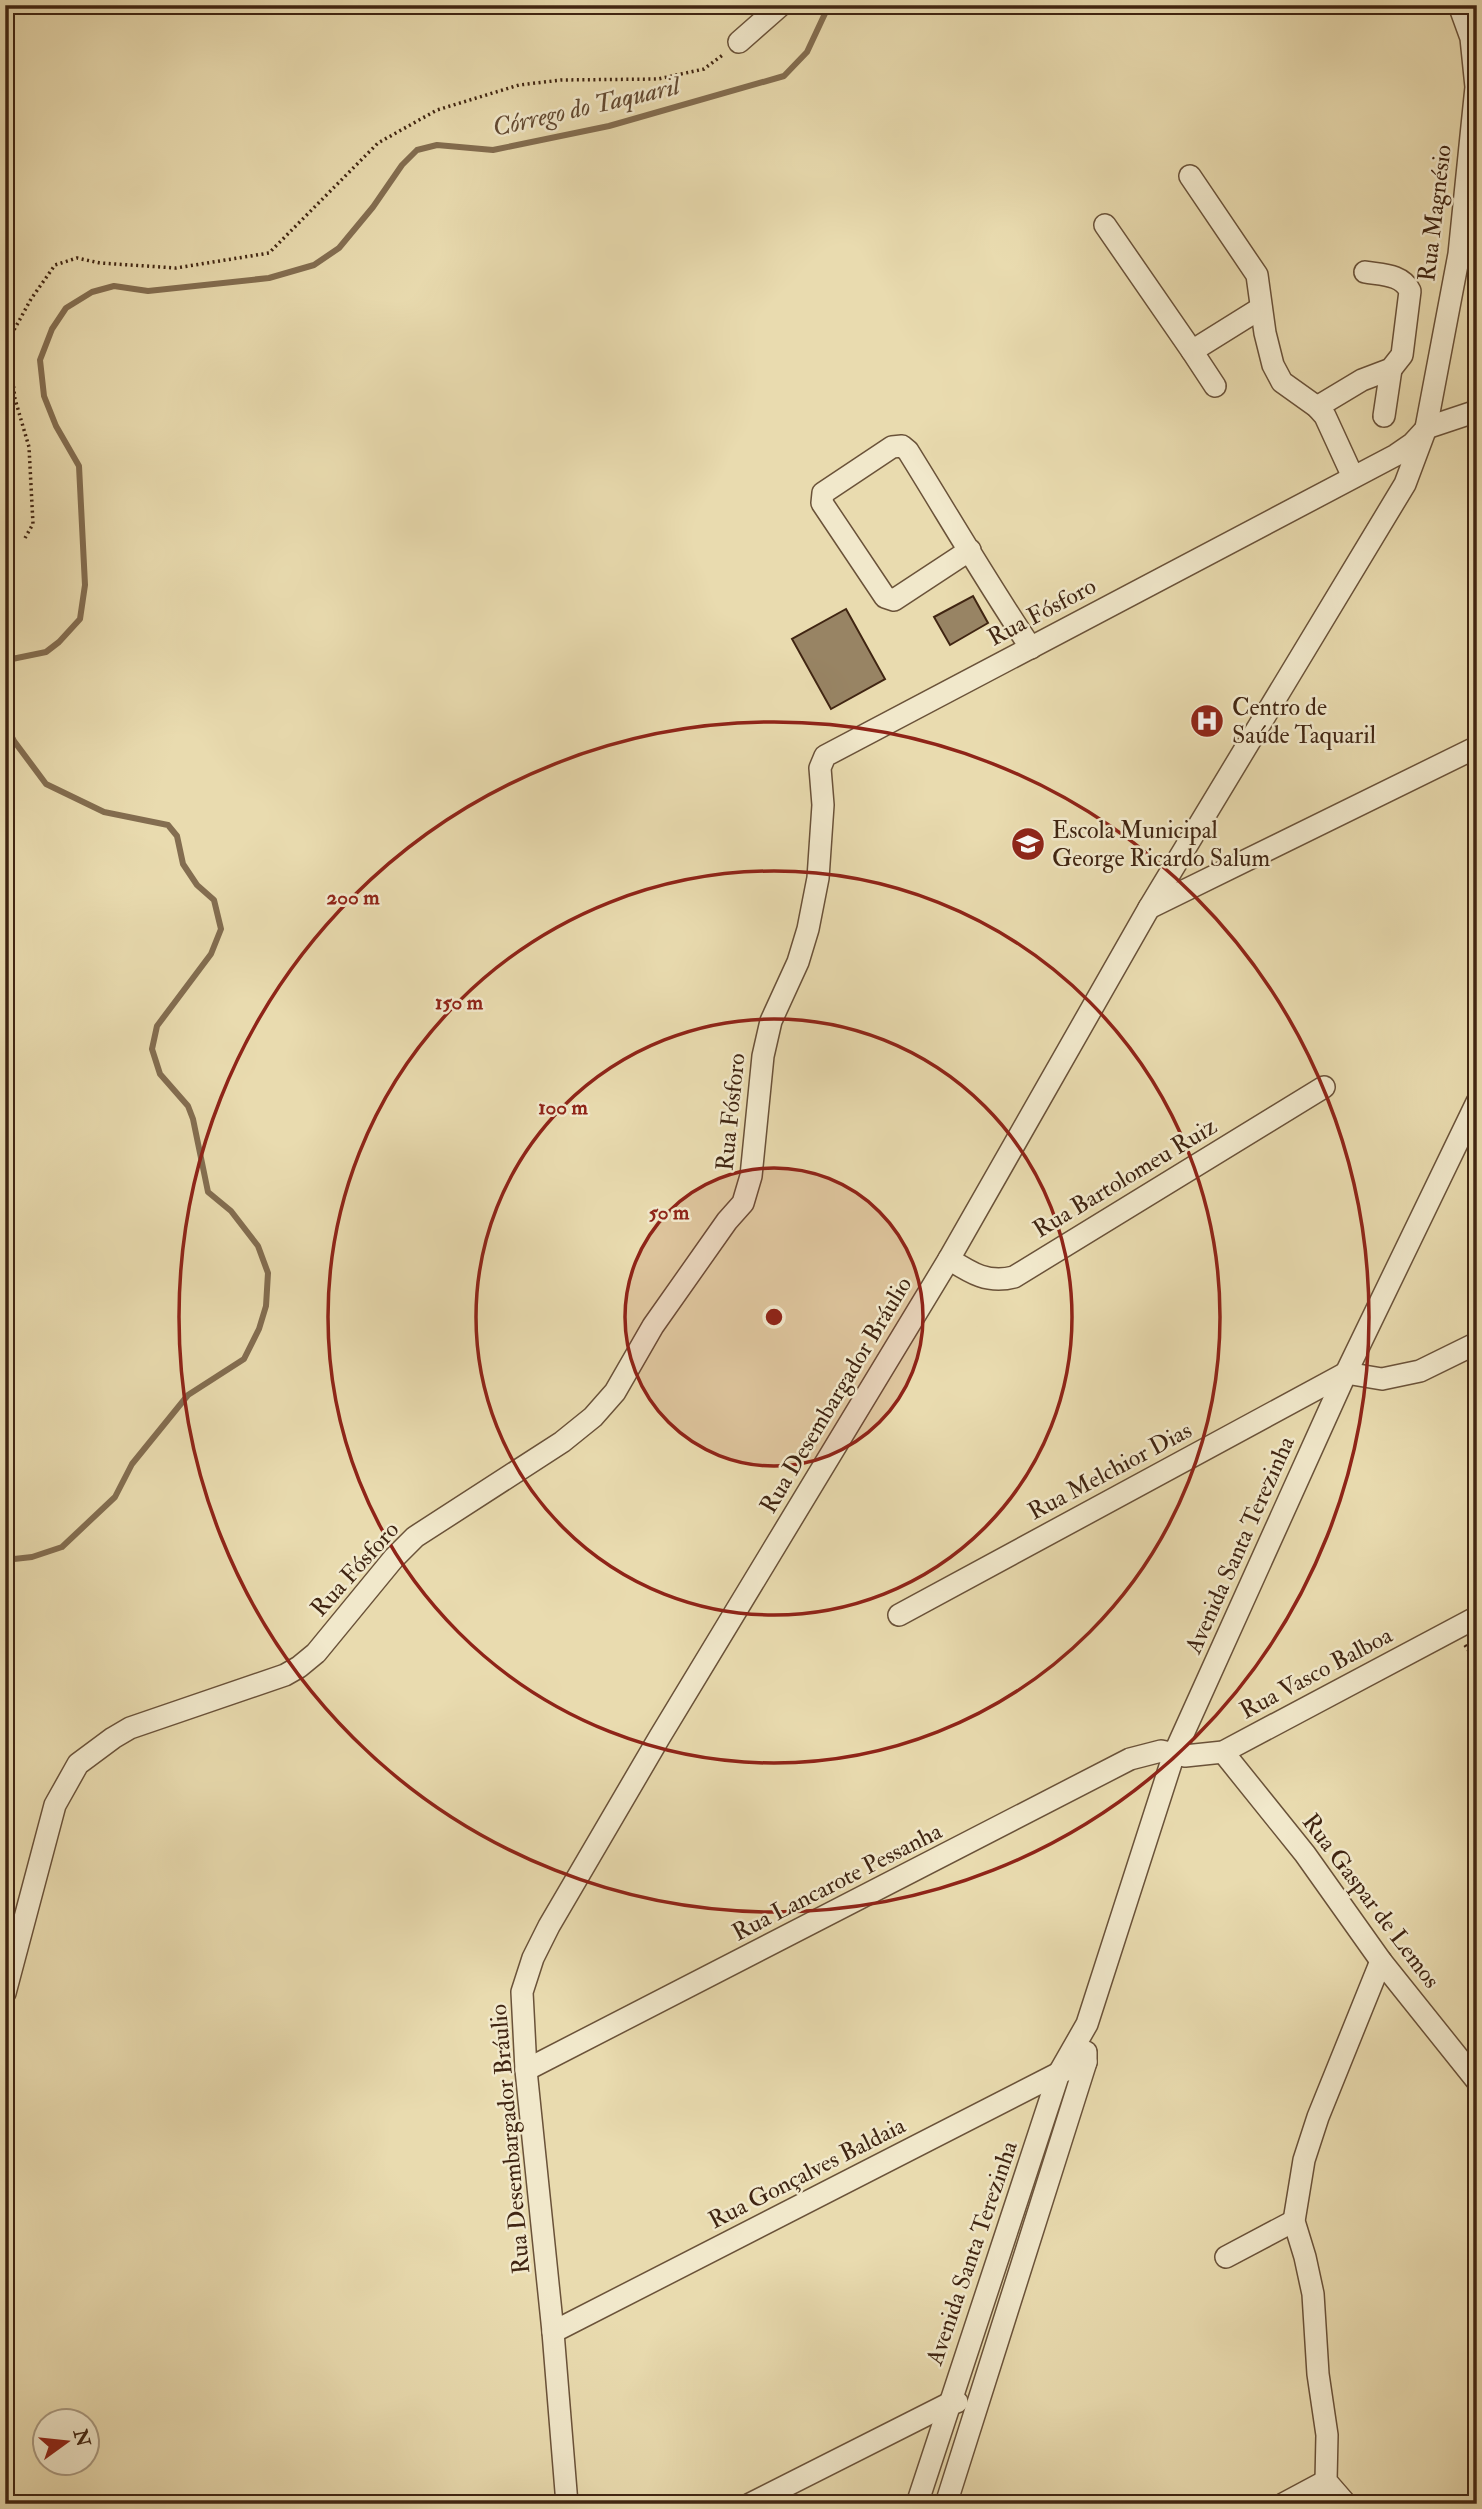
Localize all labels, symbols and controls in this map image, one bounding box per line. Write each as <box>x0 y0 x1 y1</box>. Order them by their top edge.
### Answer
water label: Córrego do Taquaril <box>489 70 684 144</box>
street label: Rua Magnésio <box>1411 143 1459 283</box>
street label: Rua Fósforo <box>983 571 1101 653</box>
place label: Centro de Saúde Taquaril <box>1232 692 1376 751</box>
hospital icon: Centro de Saúde Taquaril <box>1188 702 1226 740</box>
place label: Escola Municipal George Ricardo Salum <box>1052 815 1270 874</box>
school or university icon: Escola Municipal George Ricardo Salum <box>1009 825 1047 863</box>
text: 200 m <box>327 884 380 911</box>
text: 150 m <box>435 989 484 1016</box>
street label: Rua Fósforo <box>709 1052 753 1172</box>
text: 100 m <box>538 1094 589 1121</box>
street label: Rua Bartolomeu Ruiz <box>1027 1111 1223 1245</box>
text: 50 m <box>649 1199 690 1226</box>
street label: Rua Desembargador Bráulio <box>753 1271 919 1519</box>
centre of rings <box>762 1305 786 1329</box>
street label: Rua Melchior Dias <box>1023 1415 1197 1527</box>
street label: Avenida Santa Terezinha <box>1178 1430 1302 1660</box>
street label: Rua Fósforo <box>304 1515 406 1623</box>
street label: Rua Vasco Balboa <box>1234 1619 1399 1726</box>
street label: Rua Gaspar de Lemos <box>1295 1807 1447 1995</box>
street label: Rua Lancarote Pessanha <box>727 1815 948 1948</box>
street label: Rua Desembargador Bráulio <box>483 2003 537 2275</box>
street label: Rua Gonçalves Baldaia <box>703 2109 912 2236</box>
street label: Avenida Santa Terezinha <box>919 2136 1025 2370</box>
north arrow <box>32 2408 102 2478</box>
text: N <box>67 2426 96 2450</box>

